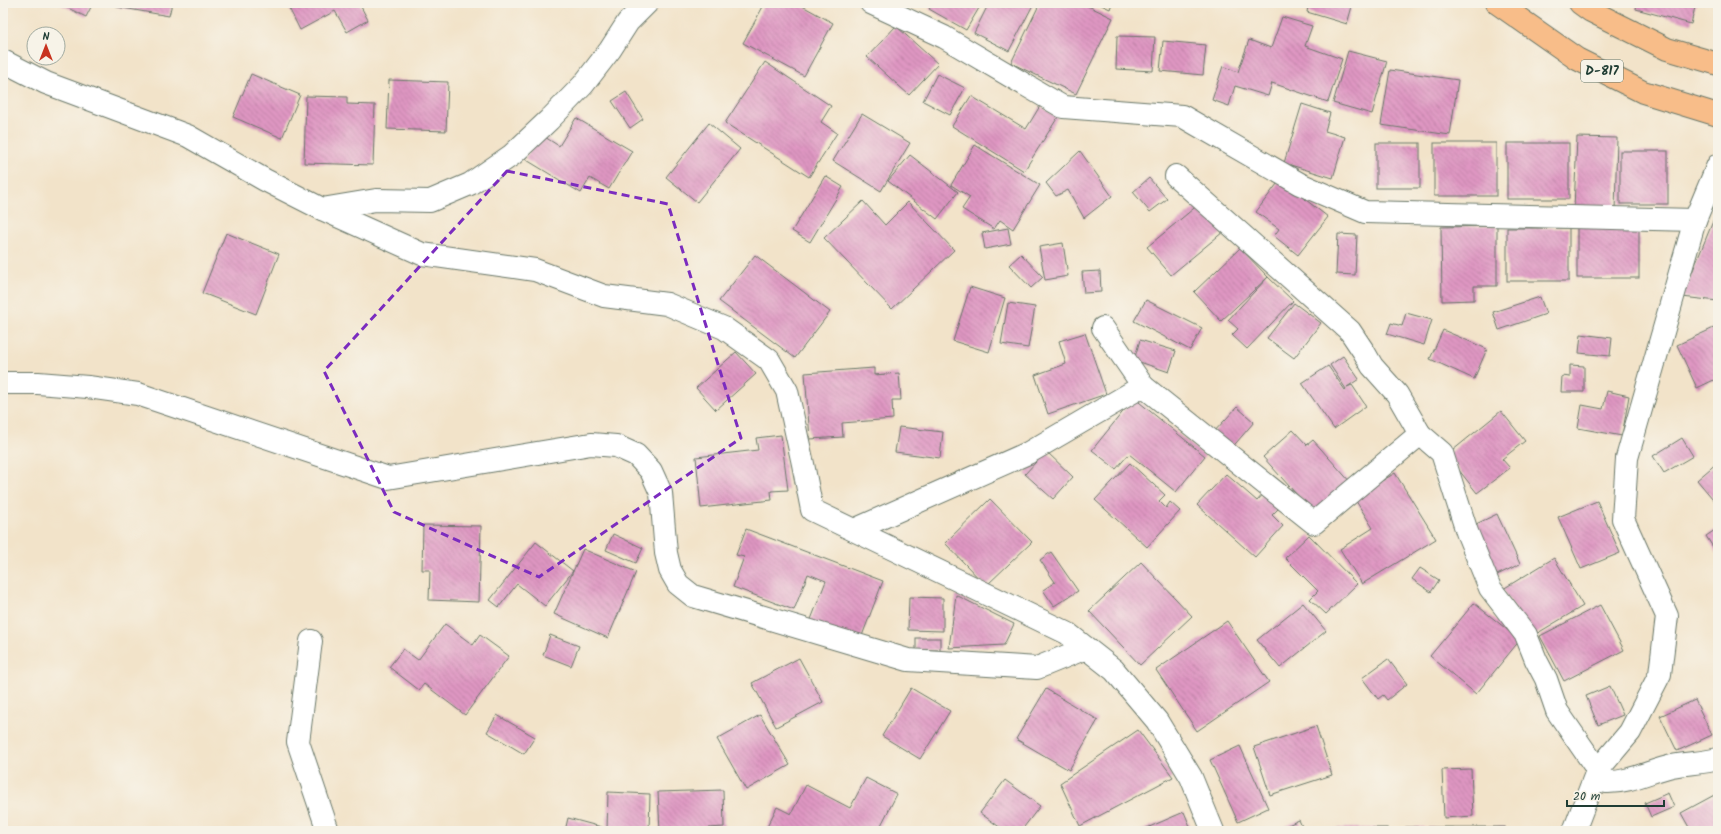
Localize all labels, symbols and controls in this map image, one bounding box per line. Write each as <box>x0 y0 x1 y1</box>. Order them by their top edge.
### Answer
north arrow <box>26 26 66 66</box>
text: N <box>43 28 50 46</box>
road number: D-817 <box>1581 60 1623 82</box>
scale bar <box>1567 782 1664 808</box>
text: 20 m <box>1573 787 1601 806</box>

